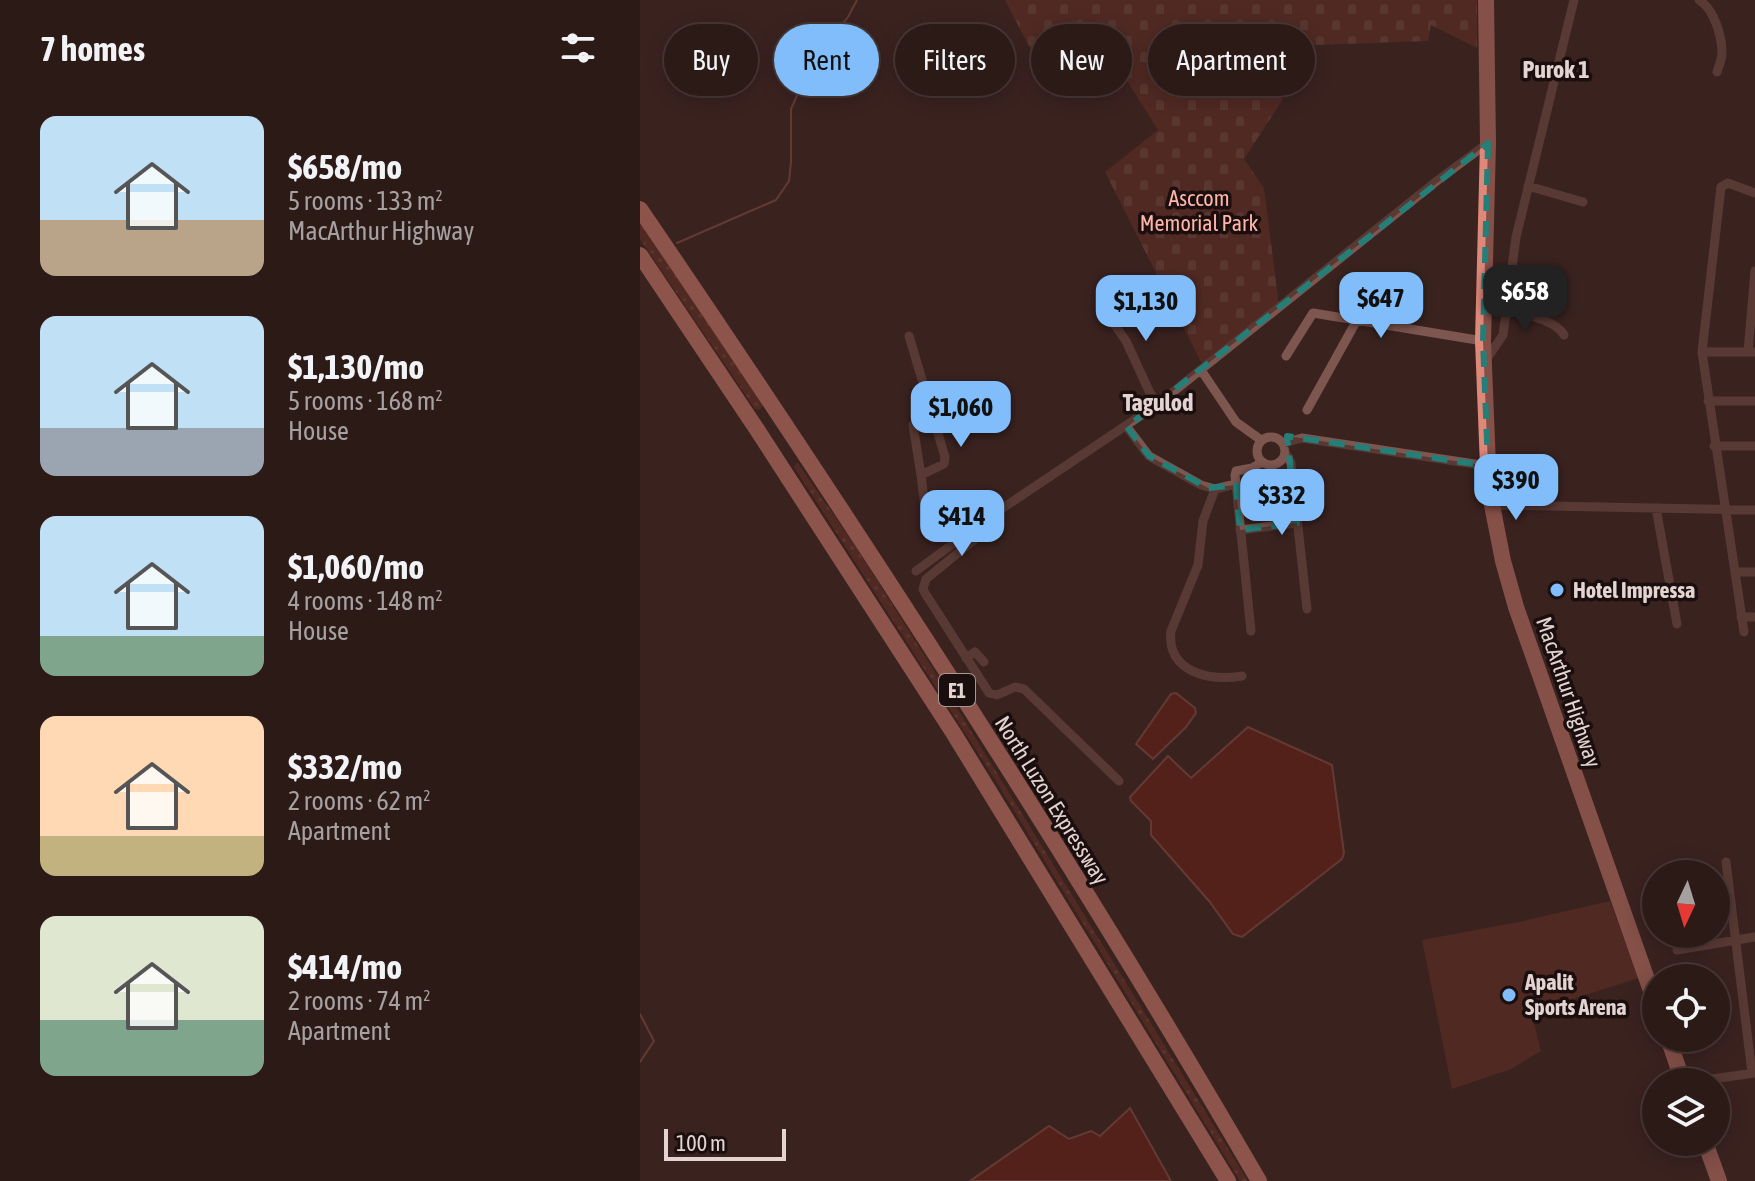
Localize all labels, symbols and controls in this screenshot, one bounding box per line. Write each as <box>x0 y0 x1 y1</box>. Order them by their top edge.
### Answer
chip: Buy <box>664 24 758 96</box>
chip: Rent <box>774 24 879 96</box>
chip: Filters <box>895 24 1015 96</box>
chip: New <box>1031 24 1132 96</box>
chip: Apartment <box>1148 24 1315 96</box>
icon: filters <box>556 26 600 70</box>
text: 7 homes <box>40 29 145 68</box>
district label: Purok 1 <box>1523 56 1589 83</box>
text: $658/mo <box>288 147 402 186</box>
icon: home <box>104 148 200 244</box>
park label: Asccom Memorial Park <box>1140 185 1258 236</box>
text: 5 rooms · 133 m² <box>288 186 443 216</box>
text: MacArthur Highway <box>288 216 474 246</box>
pin: $658 <box>1478 265 1572 333</box>
pin: $647 <box>1334 272 1428 340</box>
pin: $1,130 <box>1081 275 1211 343</box>
text: $658 <box>1501 276 1549 306</box>
text: $647 <box>1357 283 1405 313</box>
text: $1,130 <box>1114 286 1178 316</box>
text: $1,130/mo <box>288 347 424 386</box>
icon: home <box>104 348 200 444</box>
pin: $1,060 <box>896 381 1026 449</box>
text: 5 rooms · 168 m² <box>288 386 443 416</box>
district label: Tagulod <box>1123 389 1193 416</box>
text: $1,060 <box>929 392 993 422</box>
text: House <box>288 416 349 446</box>
pin: $390 <box>1469 454 1563 522</box>
text: $390 <box>1492 465 1540 495</box>
pin: $332 <box>1235 469 1329 537</box>
text: $332 <box>1258 480 1306 510</box>
pin: $414 <box>915 490 1009 558</box>
text: $414 <box>938 501 986 531</box>
text: $1,060/mo <box>288 547 424 586</box>
icon: home <box>104 548 200 644</box>
place label: Hotel Impressa <box>1573 577 1695 603</box>
marker: Hotel Impressa <box>1548 581 1566 599</box>
text: 4 rooms · 148 m² <box>288 586 443 616</box>
street label: MacArthur Highway <box>1531 613 1607 771</box>
text: House <box>288 616 349 646</box>
road number: E1 <box>939 674 975 706</box>
street label: North Luzon Expressway <box>990 711 1114 889</box>
text: $332/mo <box>288 747 402 786</box>
icon: home <box>104 748 200 844</box>
text: 2 rooms · 62 m² <box>288 786 430 816</box>
text: Apartment <box>288 816 391 846</box>
north arrow <box>1642 860 1730 948</box>
map controls <box>1642 860 1730 1156</box>
text: $414/mo <box>288 947 402 986</box>
icon: home <box>104 948 200 1044</box>
button: locate <box>1642 964 1730 1052</box>
place label: Apalit Sports Arena <box>1524 969 1627 1020</box>
text: 2 rooms · 74 m² <box>288 986 430 1016</box>
marker: Apalit Sports Arena <box>1500 986 1518 1004</box>
text: Apartment <box>288 1016 391 1046</box>
button: layers <box>1642 1068 1730 1156</box>
scale bar <box>664 1125 786 1161</box>
text: 100 m <box>676 1130 726 1156</box>

